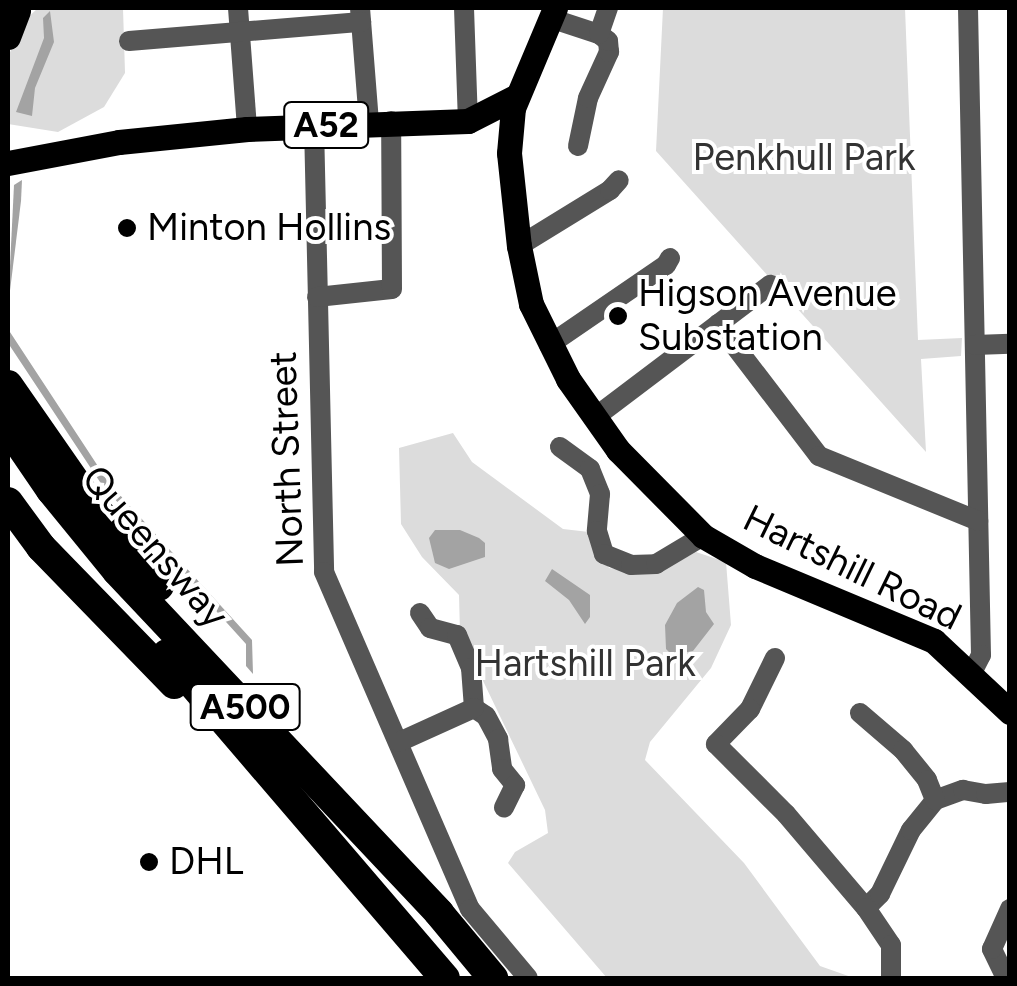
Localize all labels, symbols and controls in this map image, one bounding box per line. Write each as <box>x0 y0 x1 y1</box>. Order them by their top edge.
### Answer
road number: A52 <box>281 95 371 155</box>
park label: Penkhull Park <box>693 135 915 181</box>
place label: Minton Hollins <box>147 205 391 251</box>
marker: Minton Hollins <box>116 217 138 239</box>
place label: Higson Avenue Substation <box>638 271 897 360</box>
marker: Higson Avenue Substation <box>607 305 629 327</box>
street label: North Street <box>260 350 314 568</box>
street label: Queensway <box>72 457 238 637</box>
street label: Hartshill Road <box>736 496 968 640</box>
park label: Hartshill Park <box>474 641 696 687</box>
road number: A500 <box>188 677 302 737</box>
place label: DHL <box>169 839 243 885</box>
marker: DHL <box>138 851 160 873</box>

